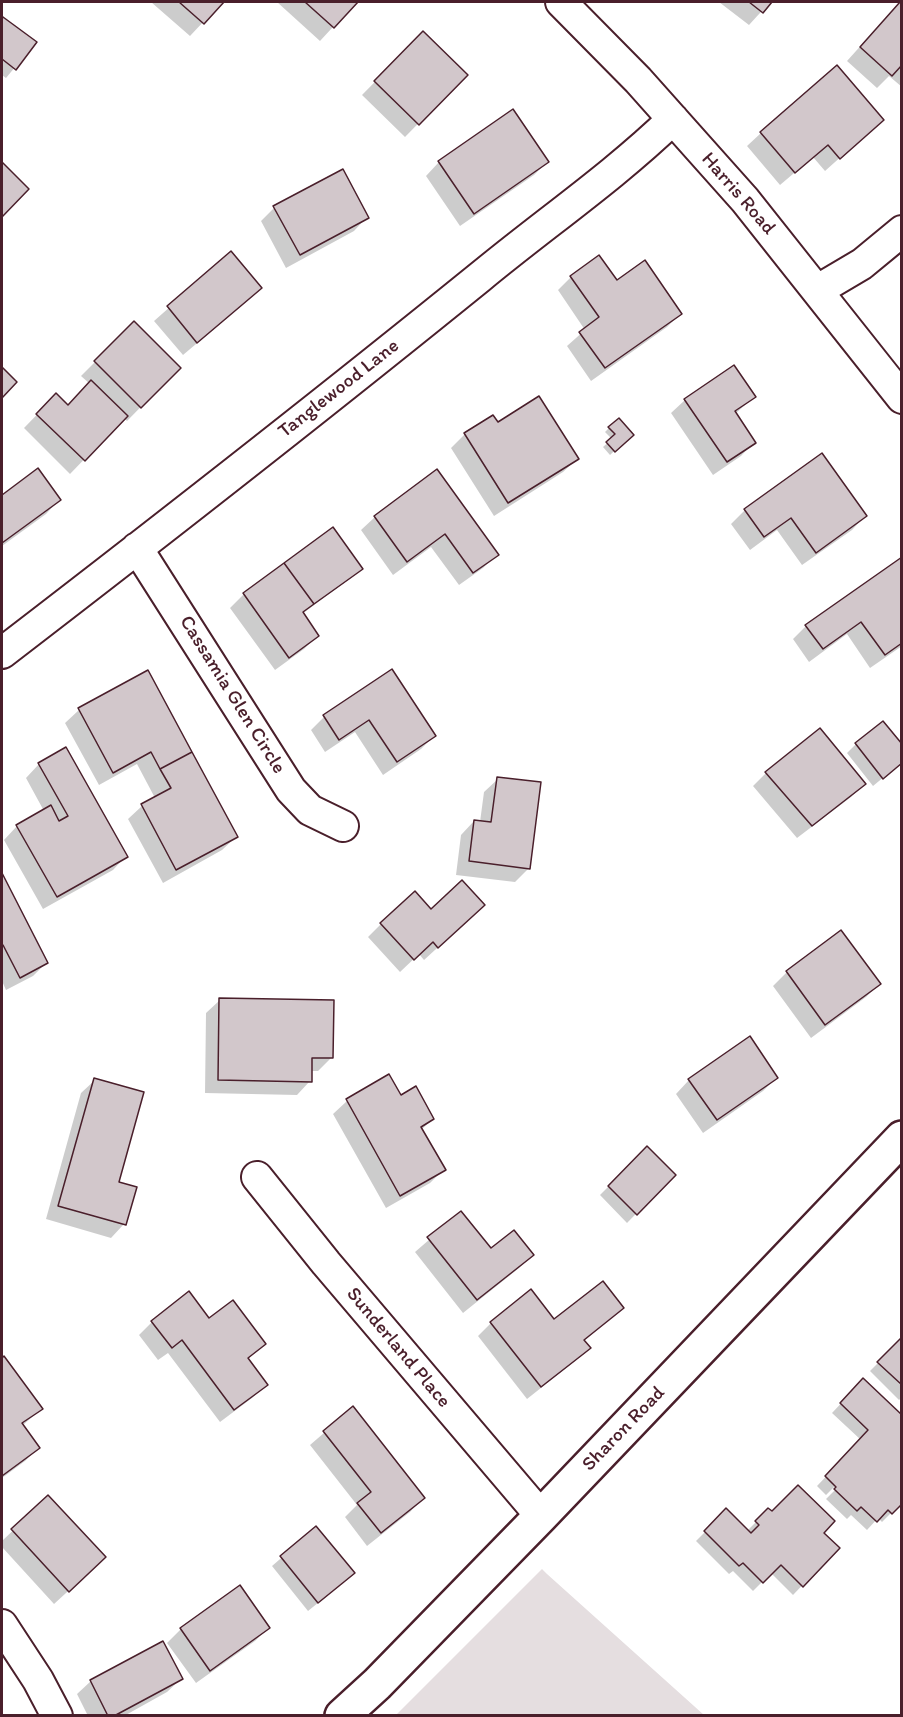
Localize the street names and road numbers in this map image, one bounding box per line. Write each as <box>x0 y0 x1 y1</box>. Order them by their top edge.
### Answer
street label: Harris Road <box>696 148 780 240</box>
street label: Tanglewood Lane <box>274 334 404 444</box>
street label: Cassamia Glen Circle <box>174 611 290 779</box>
street label: Sunderland Place <box>341 1283 455 1413</box>
street label: Sharon Road <box>577 1381 671 1477</box>

